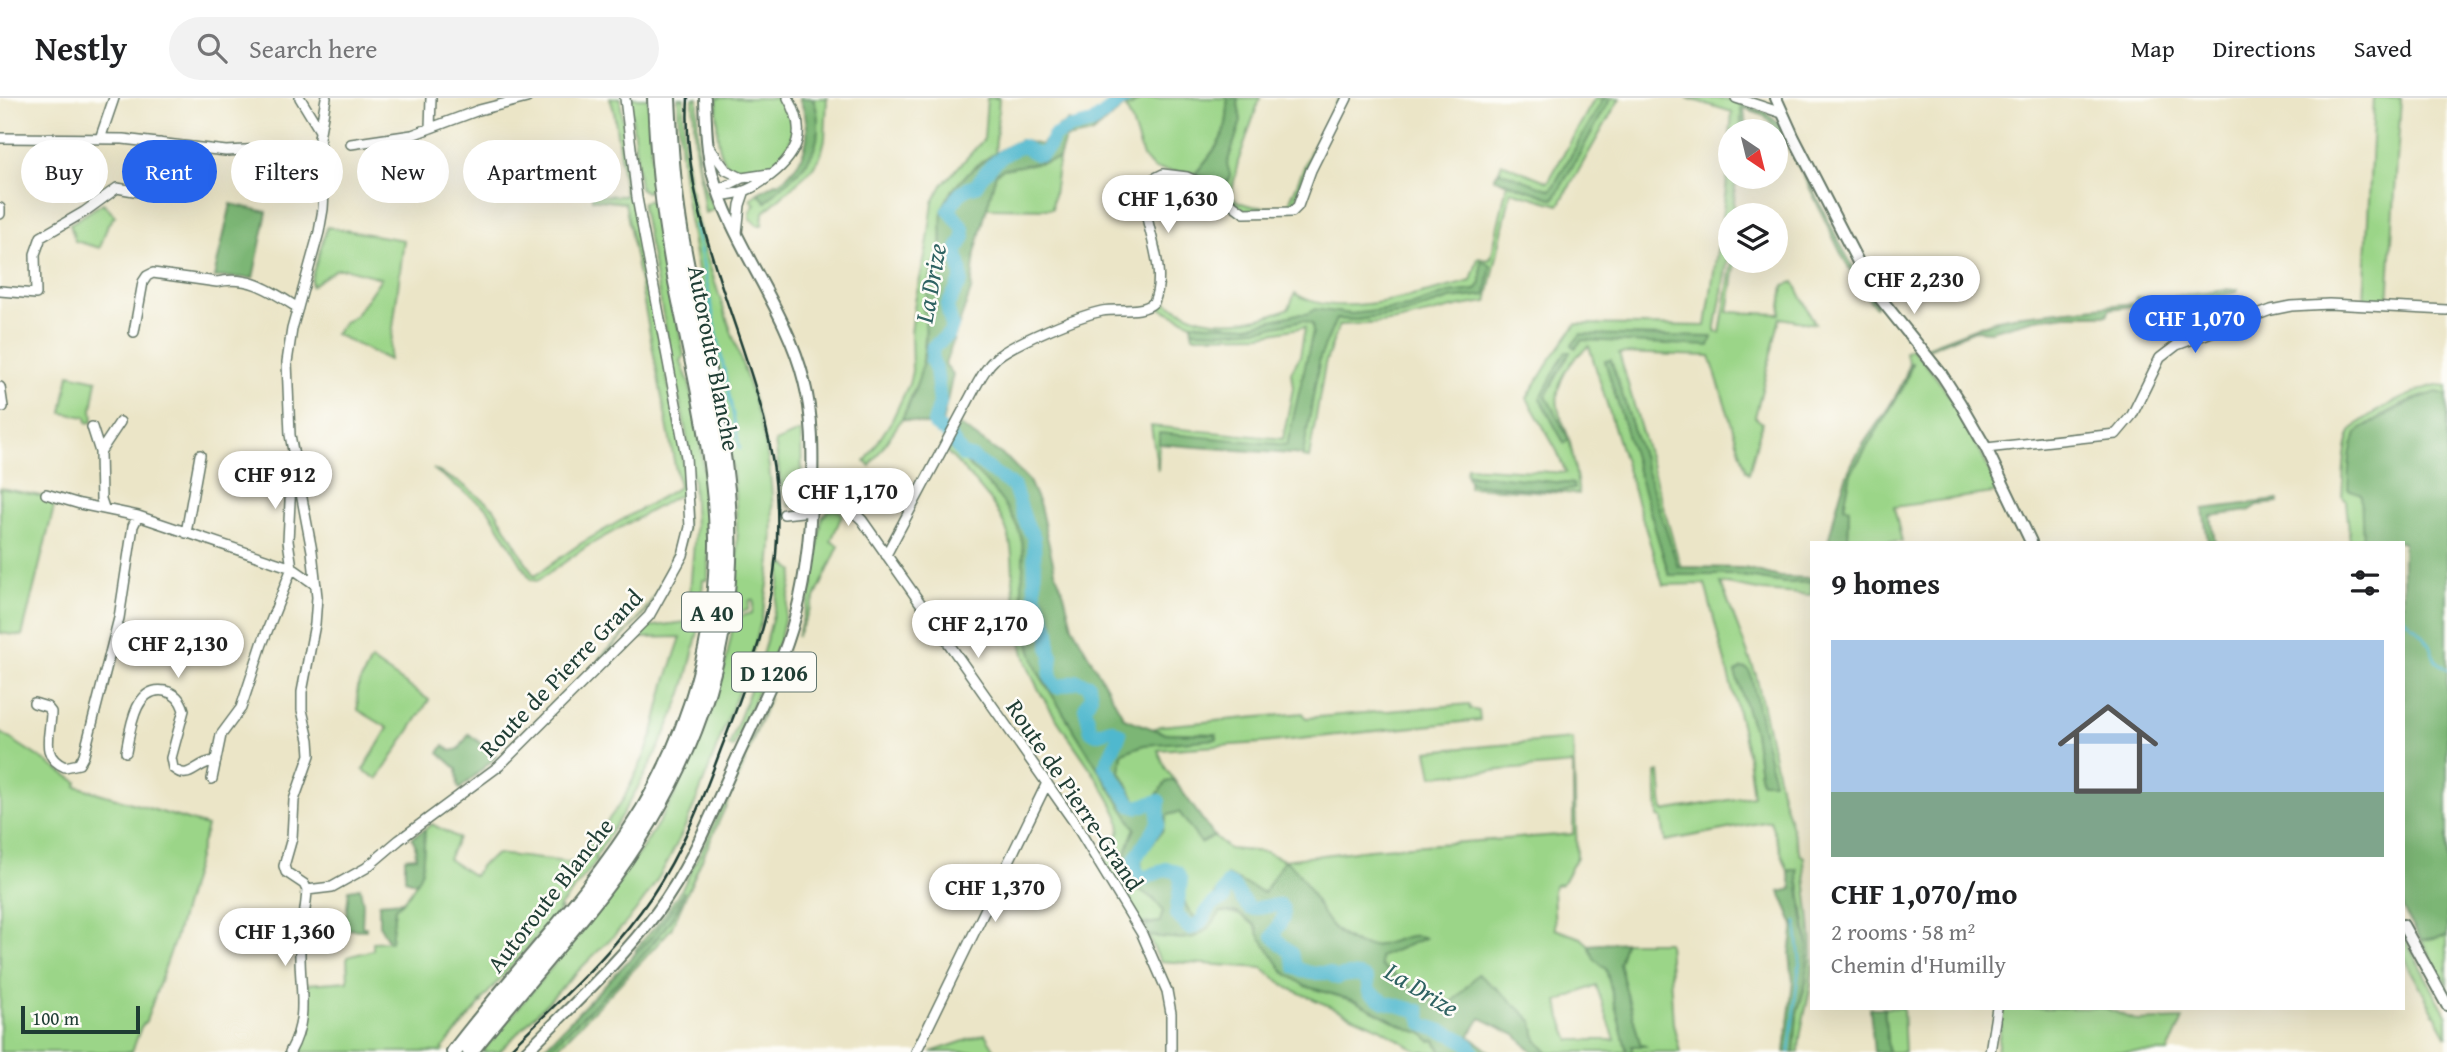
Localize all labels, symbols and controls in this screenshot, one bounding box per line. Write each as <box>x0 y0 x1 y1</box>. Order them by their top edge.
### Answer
search box <box>169 17 659 80</box>
text: Nestly <box>35 24 127 72</box>
icon: search <box>193 29 231 67</box>
text: Search here <box>249 29 377 68</box>
text: Map <box>2131 31 2175 66</box>
text: Directions <box>2213 31 2316 66</box>
text: Saved <box>2354 31 2412 66</box>
north arrow <box>1718 119 1788 189</box>
map controls <box>1718 119 1788 273</box>
chip: Buy <box>21 140 108 203</box>
chip: Rent <box>122 140 217 203</box>
chip: Filters <box>231 140 343 203</box>
chip: New <box>357 140 449 203</box>
chip: Apartment <box>463 140 621 203</box>
pin: CHF 1,630 <box>1088 176 1248 235</box>
text: CHF 1,630 <box>1118 181 1218 214</box>
button: layers <box>1718 203 1788 273</box>
water label: La Drize <box>904 240 956 327</box>
pin: CHF 2,230 <box>1834 256 1994 316</box>
street label: Autoroute Blanche <box>679 262 749 454</box>
text: CHF 2,230 <box>1864 262 1964 295</box>
pin: CHF 1,070 <box>2115 296 2275 355</box>
text: CHF 1,070 <box>2145 301 2245 334</box>
pin: CHF 912 <box>210 452 340 511</box>
text: CHF 912 <box>234 457 316 490</box>
pin: CHF 1,170 <box>768 468 928 528</box>
text: CHF 1,170 <box>798 474 898 507</box>
text: 9 homes <box>1831 561 1940 605</box>
icon: filters <box>2346 564 2384 602</box>
street label: Route de Pierre Grand <box>471 581 651 765</box>
road number: A 40 <box>682 592 742 632</box>
pin: CHF 2,170 <box>898 601 1058 660</box>
text: CHF 2,170 <box>928 606 1028 639</box>
pin: CHF 2,130 <box>98 620 258 680</box>
text: CHF 2,130 <box>128 626 228 659</box>
road number: D 1206 <box>732 652 816 692</box>
icon: home <box>2045 686 2171 812</box>
street label: Route de Pierre-Grand <box>998 692 1152 898</box>
street label: Autoroute Blanche <box>478 810 622 980</box>
pin: CHF 1,370 <box>915 864 1075 924</box>
text: CHF 1,370 <box>945 870 1045 903</box>
text: CHF 1,070/mo <box>1831 871 2018 915</box>
pin: CHF 1,360 <box>205 908 365 968</box>
text: CHF 1,360 <box>235 914 335 947</box>
text: 2 rooms · 58 m² <box>1831 915 1975 948</box>
text: Chemin d'Humilly <box>1831 948 2006 981</box>
water label: La Drize <box>1377 951 1467 1026</box>
scale bar <box>21 1003 140 1035</box>
text: 100 m <box>32 1004 79 1032</box>

